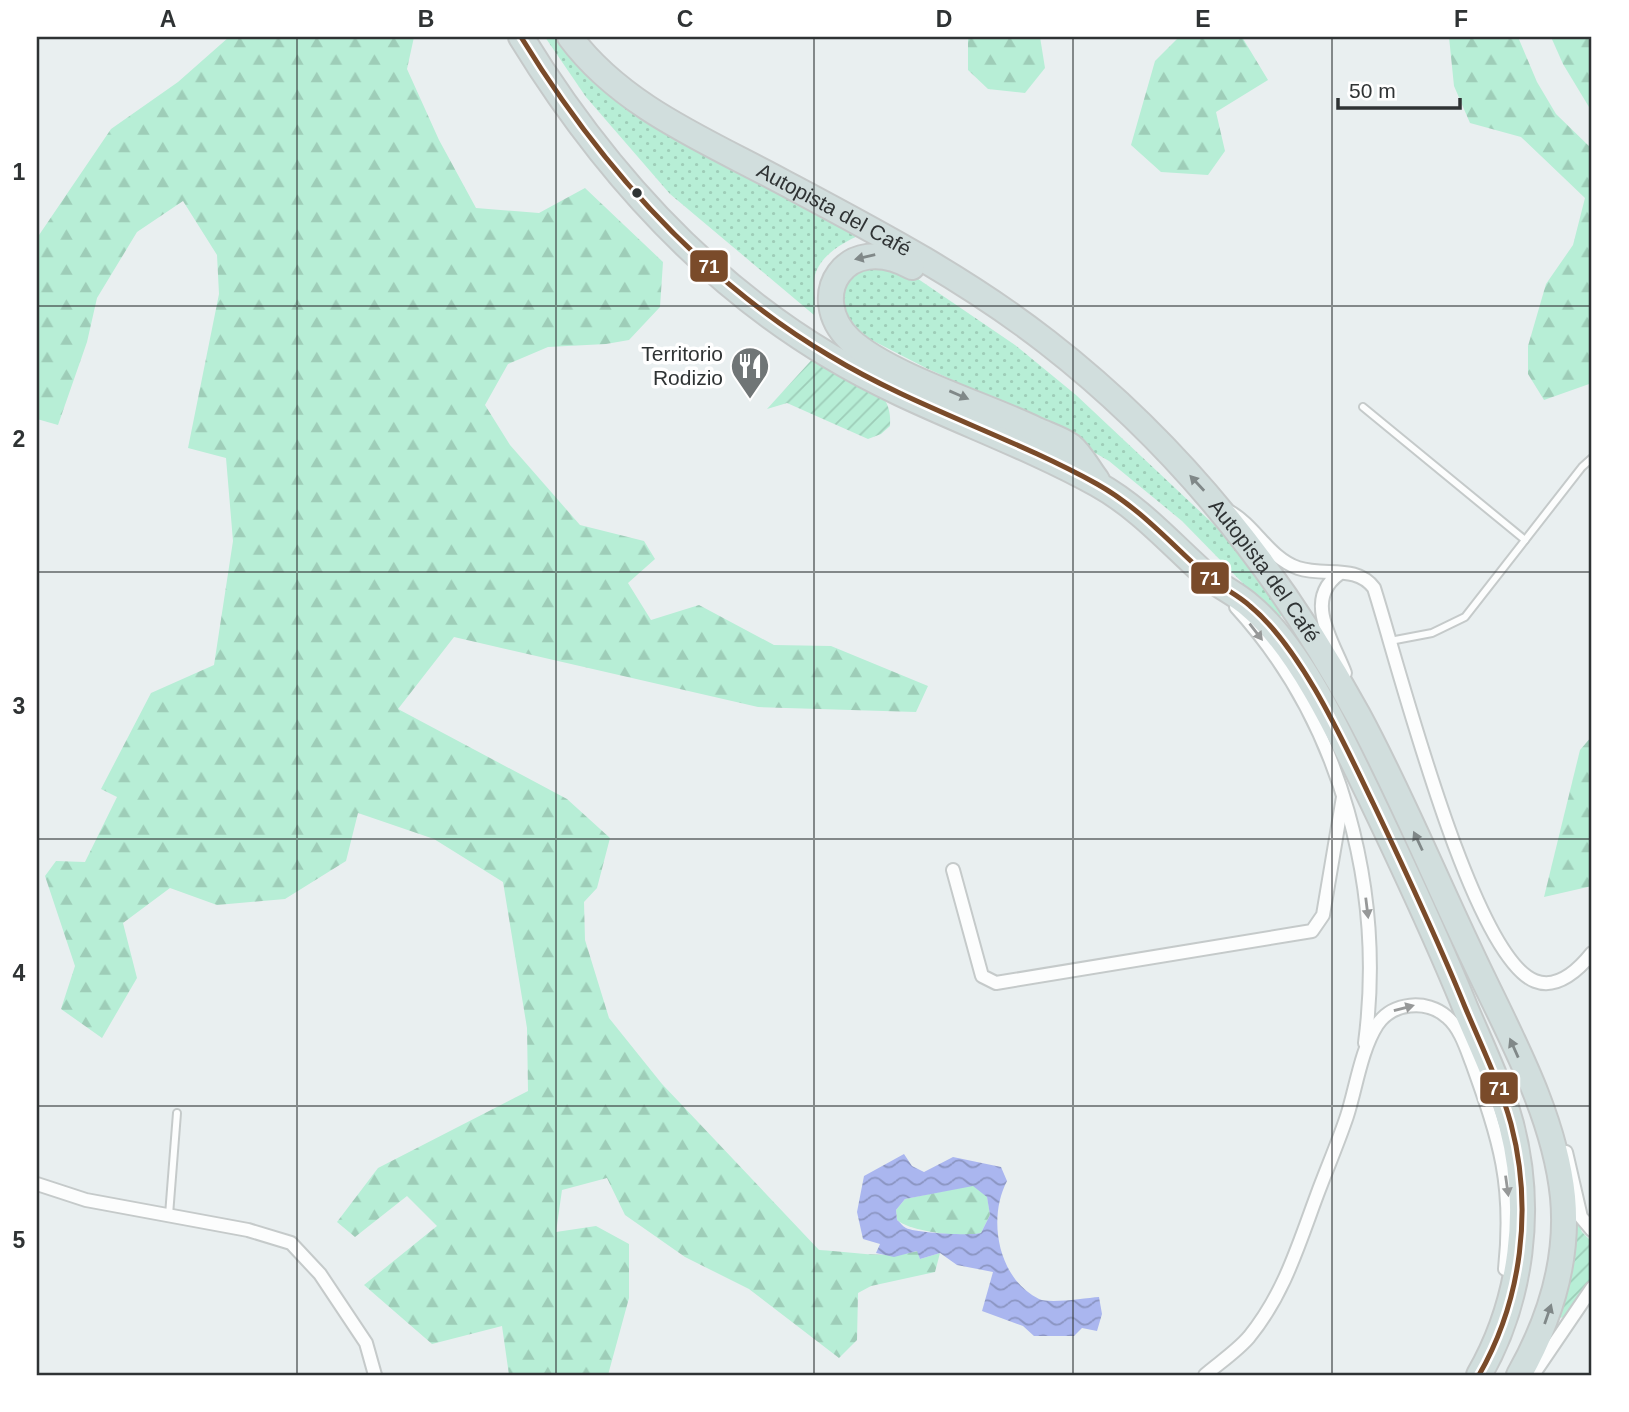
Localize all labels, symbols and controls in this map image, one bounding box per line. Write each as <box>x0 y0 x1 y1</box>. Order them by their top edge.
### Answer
text: A <box>160 6 176 32</box>
text: B <box>418 6 434 32</box>
text: C <box>677 6 693 32</box>
text: D <box>936 6 952 32</box>
text: E <box>1195 6 1211 32</box>
text: F <box>1454 6 1468 32</box>
scale bar <box>1338 66 1461 110</box>
text: 50 m <box>1349 79 1396 102</box>
street label: Autopista del Café <box>753 158 915 260</box>
text: 1 <box>13 159 26 185</box>
unlabelled marker <box>630 186 644 200</box>
line badge: 71 <box>689 249 729 283</box>
one-way arrow <box>854 252 876 263</box>
text: 71 <box>698 256 720 277</box>
place label: Territorio Rodizio <box>641 342 723 389</box>
restaurant icon: Territorio Rodizio <box>729 345 771 400</box>
one-way arrow <box>949 389 969 401</box>
text: 2 <box>13 426 25 452</box>
one-way arrow <box>1189 475 1205 492</box>
street label: Autopista del Café <box>1205 494 1324 647</box>
line badge: 71 <box>1190 561 1230 595</box>
text: 71 <box>1199 568 1221 589</box>
one-way arrow <box>1249 622 1264 640</box>
text: 3 <box>13 693 25 719</box>
one-way arrow <box>1413 831 1424 851</box>
one-way arrow <box>1361 897 1372 919</box>
text: 4 <box>13 960 26 986</box>
one-way arrow <box>1394 1002 1416 1013</box>
one-way arrow <box>1508 1038 1520 1058</box>
line badge: 71 <box>1479 1071 1519 1105</box>
text: 71 <box>1488 1078 1510 1099</box>
one-way arrow <box>1502 1175 1513 1197</box>
text: 5 <box>13 1227 26 1253</box>
one-way arrow <box>1543 1303 1554 1324</box>

